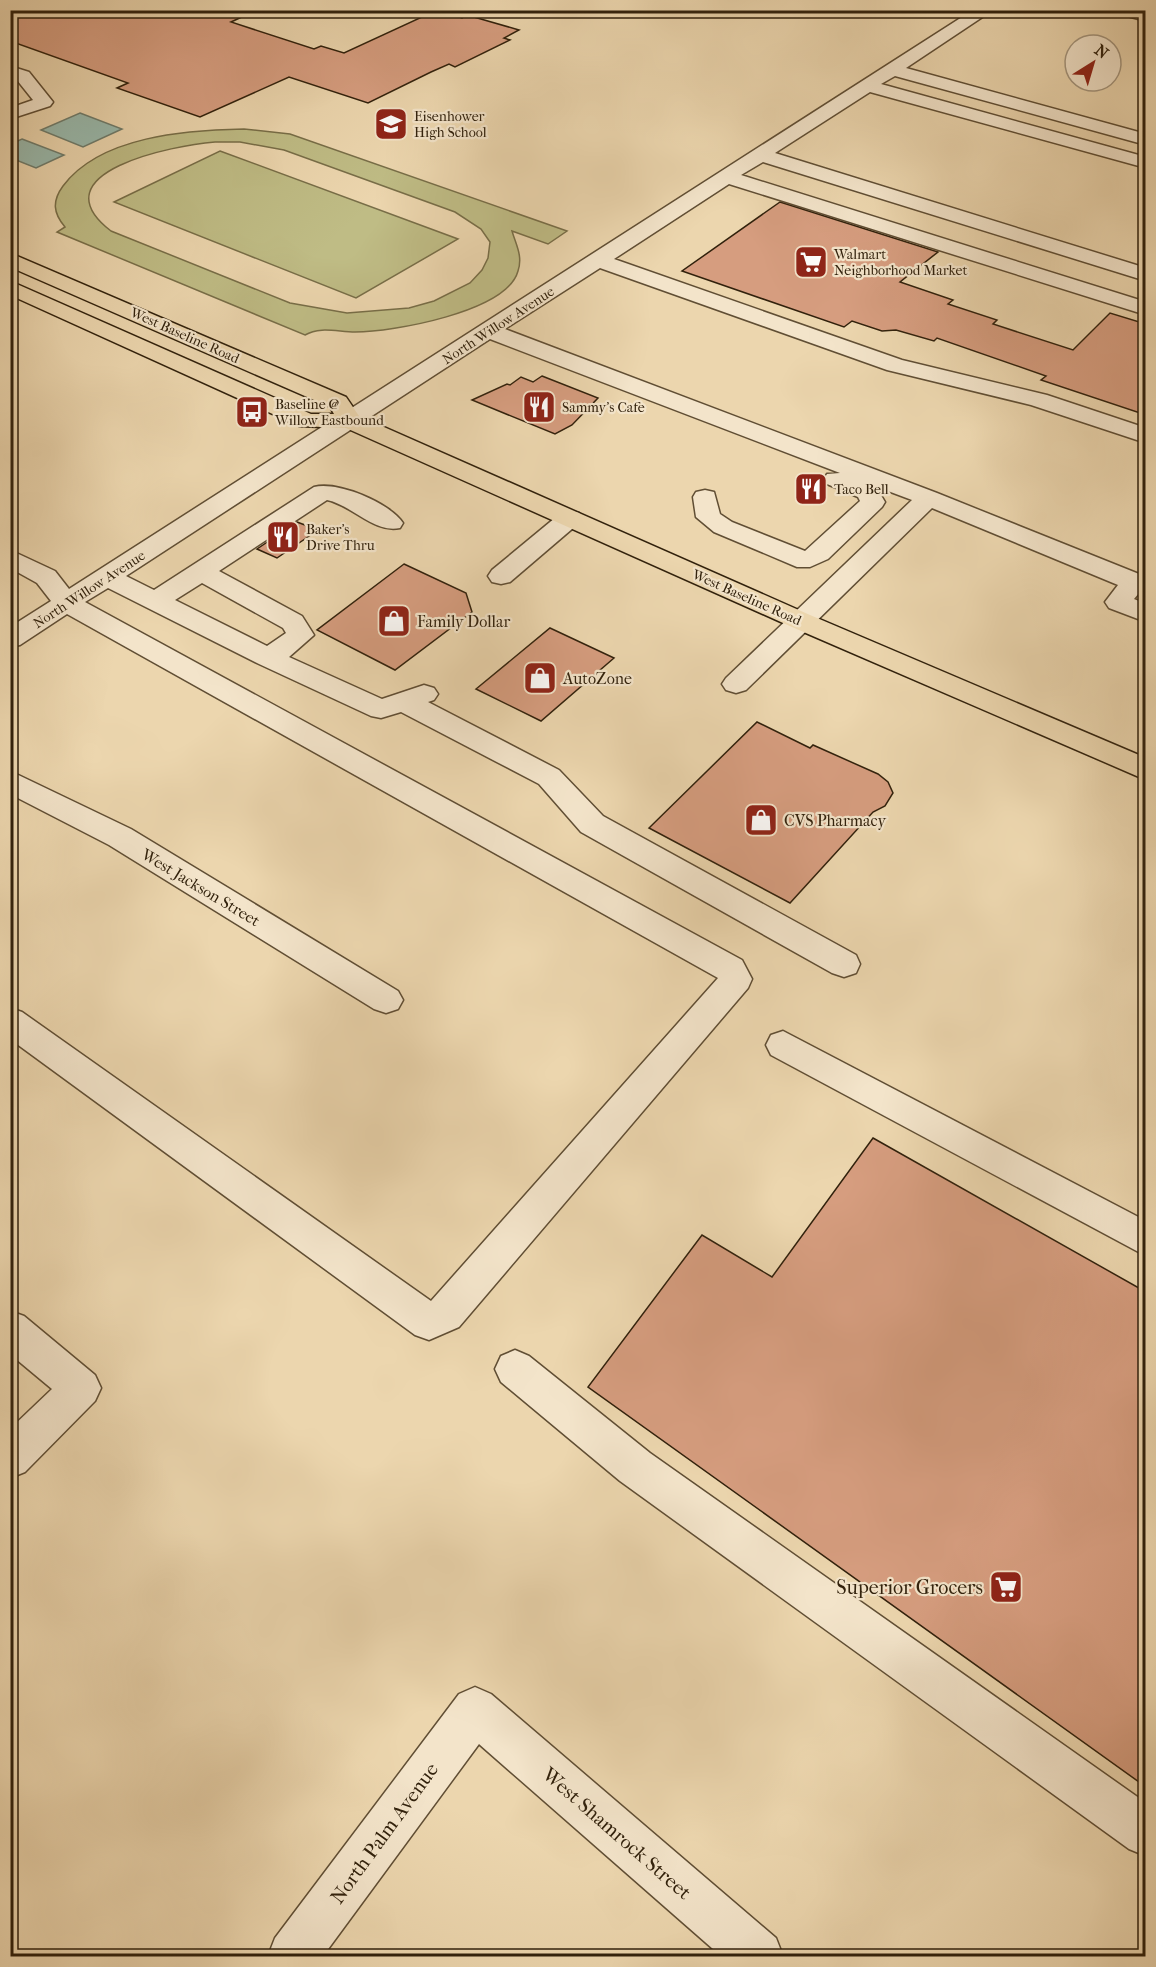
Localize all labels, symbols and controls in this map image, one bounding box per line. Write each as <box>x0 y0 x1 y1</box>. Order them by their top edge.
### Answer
north arrow <box>1063 33 1123 93</box>
text: N <box>1091 40 1113 63</box>
school or university icon: Eisenhower High School <box>373 106 409 142</box>
place label: Eisenhower High School <box>414 108 487 141</box>
supermarket icon: Walmart Neighborhood Market <box>793 244 829 280</box>
place label: Walmart Neighborhood Market <box>833 246 968 279</box>
street label: North Willow Avenue <box>439 283 558 368</box>
street label: West Baseline Road <box>127 303 242 367</box>
restaurant icon: Sammy's Cafe <box>521 389 557 425</box>
bus stop icon: Baseline @ Willow Eastbound <box>234 394 270 430</box>
place label: Baseline @ Willow Eastbound <box>274 396 384 429</box>
place label: Sammy's Cafe <box>562 399 645 416</box>
restaurant icon: Taco Bell <box>793 471 829 507</box>
place label: Taco Bell <box>834 481 889 498</box>
restaurant icon: Baker's Drive Thru <box>265 519 301 555</box>
place label: Baker's Drive Thru <box>306 521 375 554</box>
street label: North Willow Avenue <box>30 547 149 632</box>
street label: West Baseline Road <box>689 565 804 629</box>
shop icon: Family Dollar <box>376 603 412 639</box>
place label: Family Dollar <box>417 612 510 631</box>
shop icon: AutoZone <box>522 660 558 696</box>
place label: AutoZone <box>562 669 632 688</box>
shop icon: CVS Pharmacy <box>743 802 779 838</box>
place label: CVS Pharmacy <box>784 811 886 830</box>
street label: West Jackson Street <box>137 844 264 930</box>
supermarket icon: Superior Grocers <box>988 1569 1024 1605</box>
place label: Superior Grocers <box>836 1576 983 1599</box>
street label: North Palm Avenue <box>326 1758 443 1908</box>
street label: West Shamrock Street <box>537 1762 696 1904</box>

